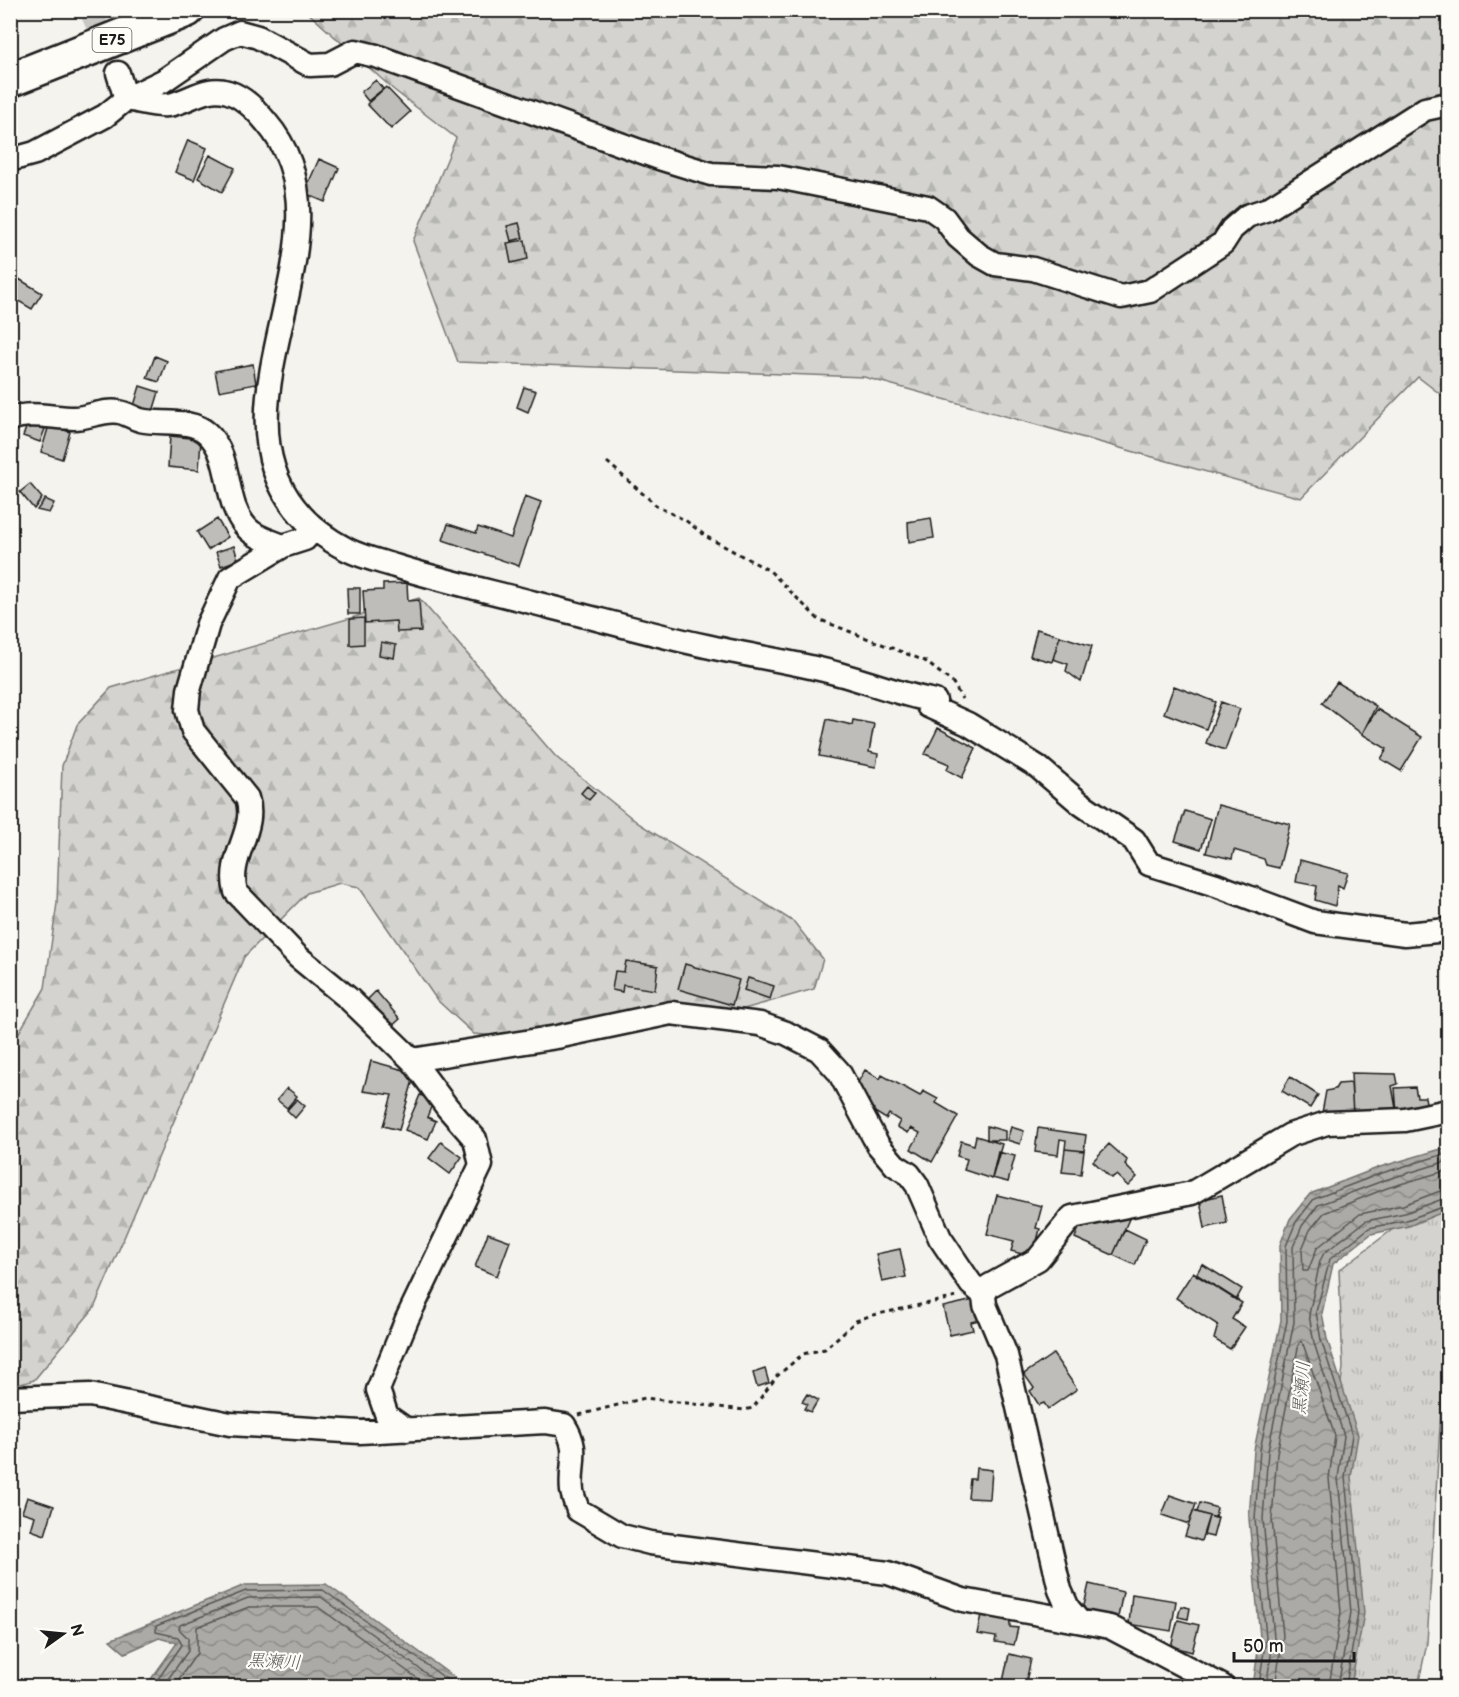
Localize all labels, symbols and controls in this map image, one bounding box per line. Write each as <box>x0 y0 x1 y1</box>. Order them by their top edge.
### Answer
road number: E75 <box>92 28 132 52</box>
water label: 黒瀬川 <box>1289 1360 1314 1416</box>
north arrow <box>33 1604 93 1664</box>
text: N <box>65 1622 87 1639</box>
scale bar <box>1234 1625 1354 1663</box>
text: 50 m <box>1243 1636 1284 1657</box>
water label: 黒瀬川 <box>246 1650 301 1673</box>

